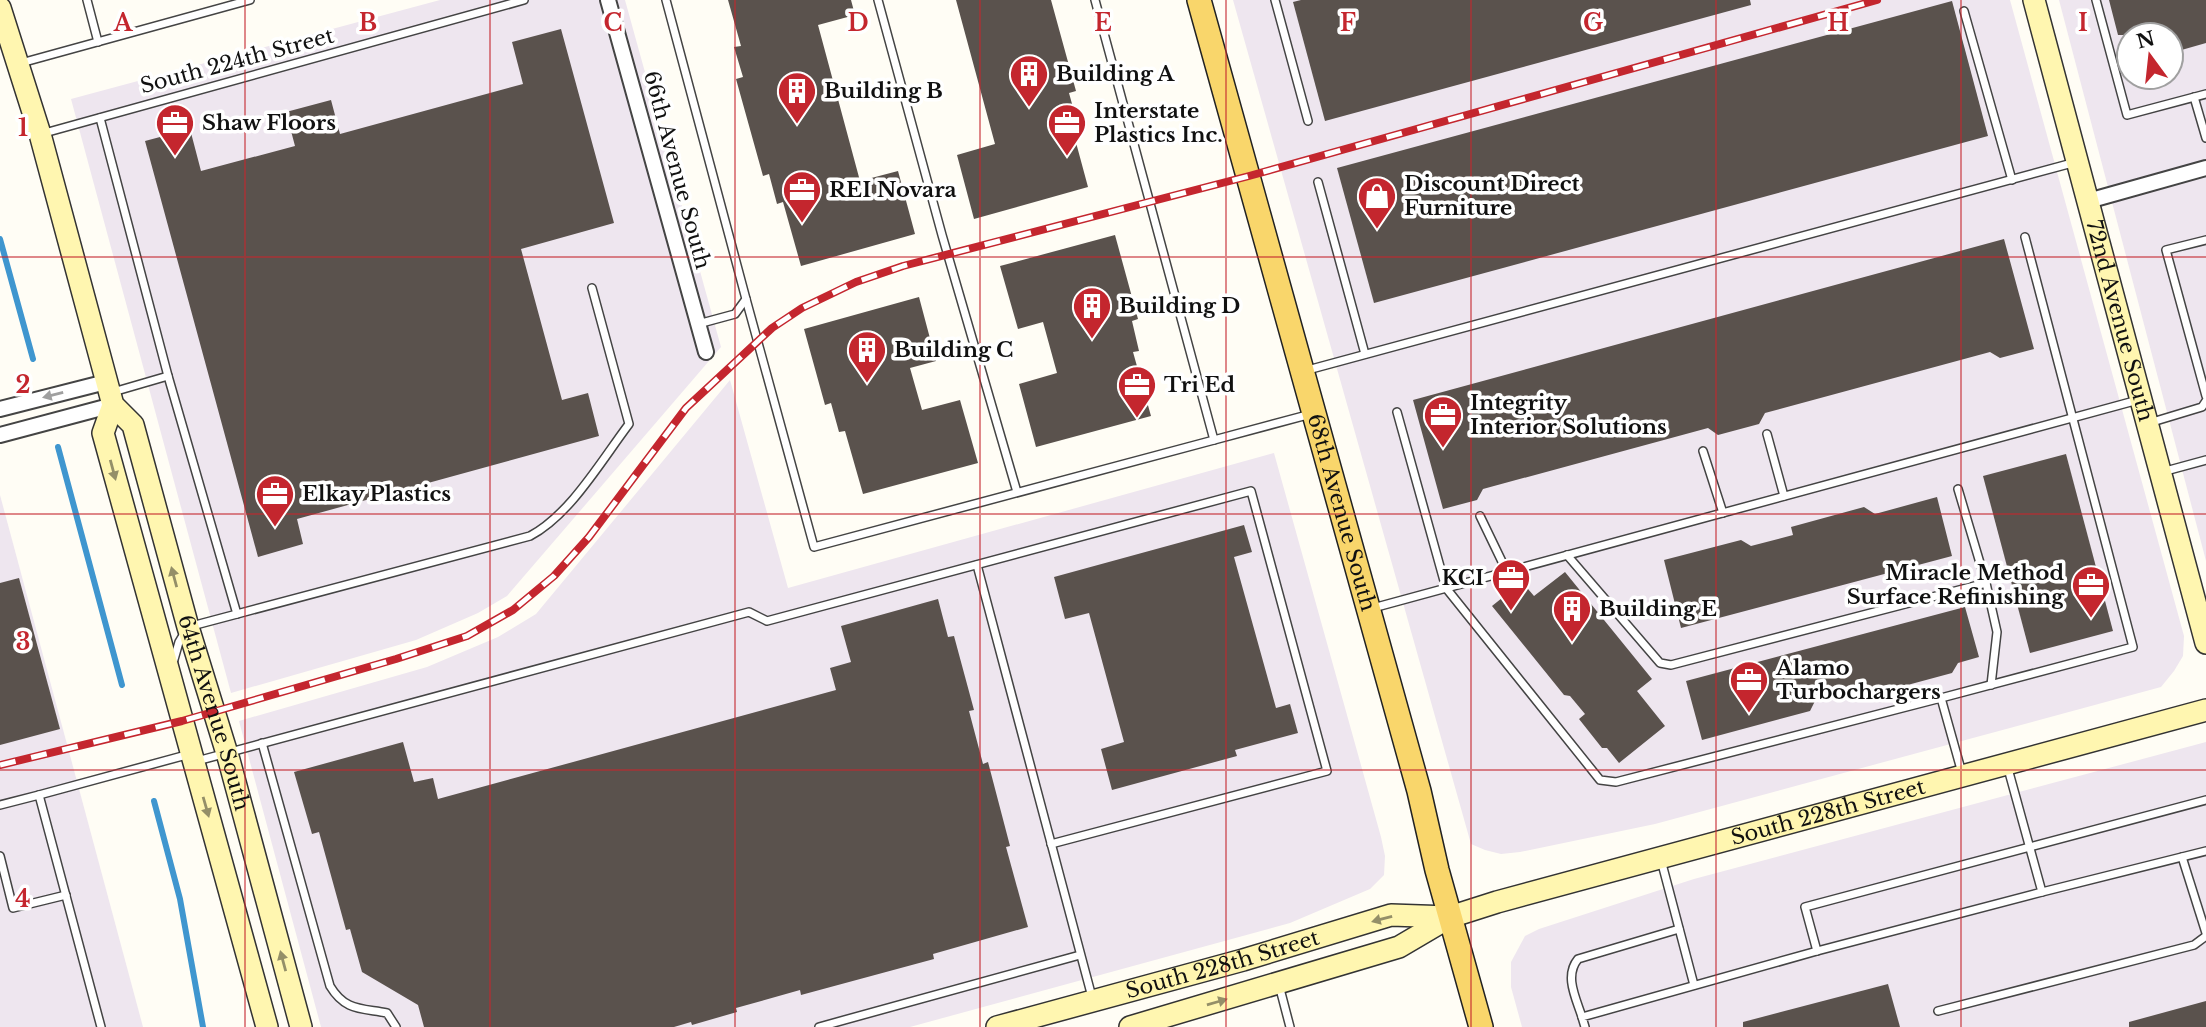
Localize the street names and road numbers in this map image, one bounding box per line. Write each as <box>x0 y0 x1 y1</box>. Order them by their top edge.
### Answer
street label: South 224th Street <box>137 23 337 99</box>
street label: 66th Avenue South <box>638 68 716 272</box>
street label: 72nd Avenue South <box>2080 217 2159 424</box>
street label: 68th Avenue South <box>1302 411 1381 614</box>
street label: 64th Avenue South <box>172 612 255 814</box>
street label: South 228th Street <box>1728 774 1928 851</box>
street label: South 228th Street <box>1123 925 1322 1004</box>

